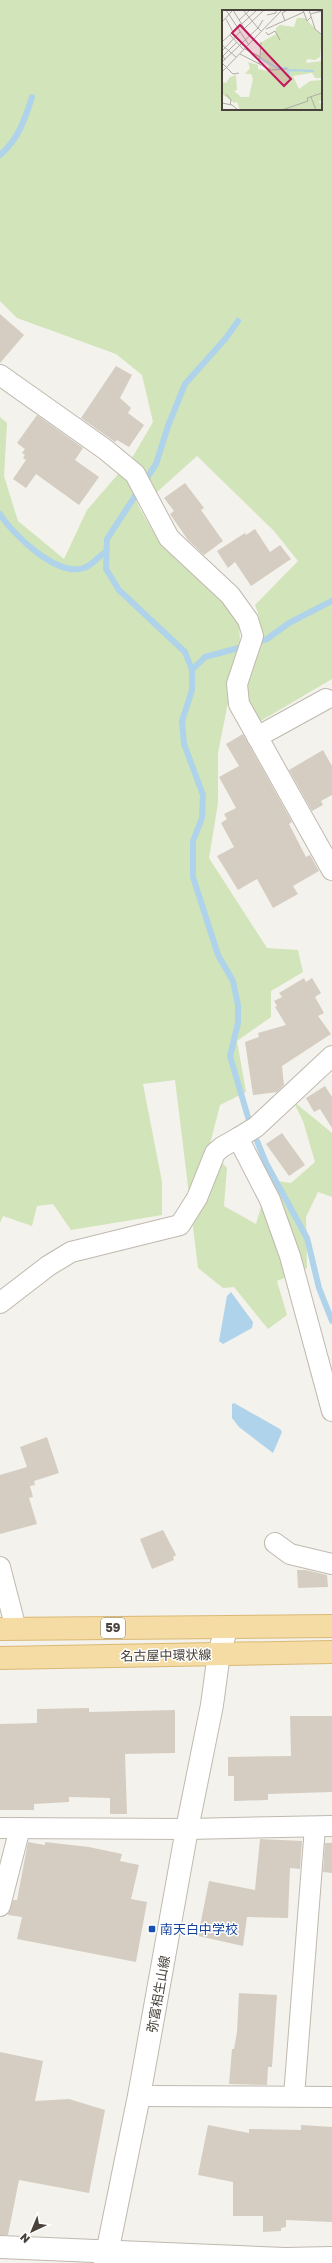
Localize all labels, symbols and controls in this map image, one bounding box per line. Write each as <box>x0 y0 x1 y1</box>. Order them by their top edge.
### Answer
inset map <box>222 10 322 110</box>
road number: 59 <box>101 1618 125 1638</box>
street label: 名古屋中環状線 <box>120 1646 212 1664</box>
place label: 南天白中学校 <box>160 1921 238 1937</box>
marker: 南天白中学校 <box>147 1924 157 1934</box>
street label: 弥富相生山線 <box>143 1954 173 2034</box>
north arrow <box>12 2211 52 2251</box>
text: N <box>17 2231 32 2246</box>

